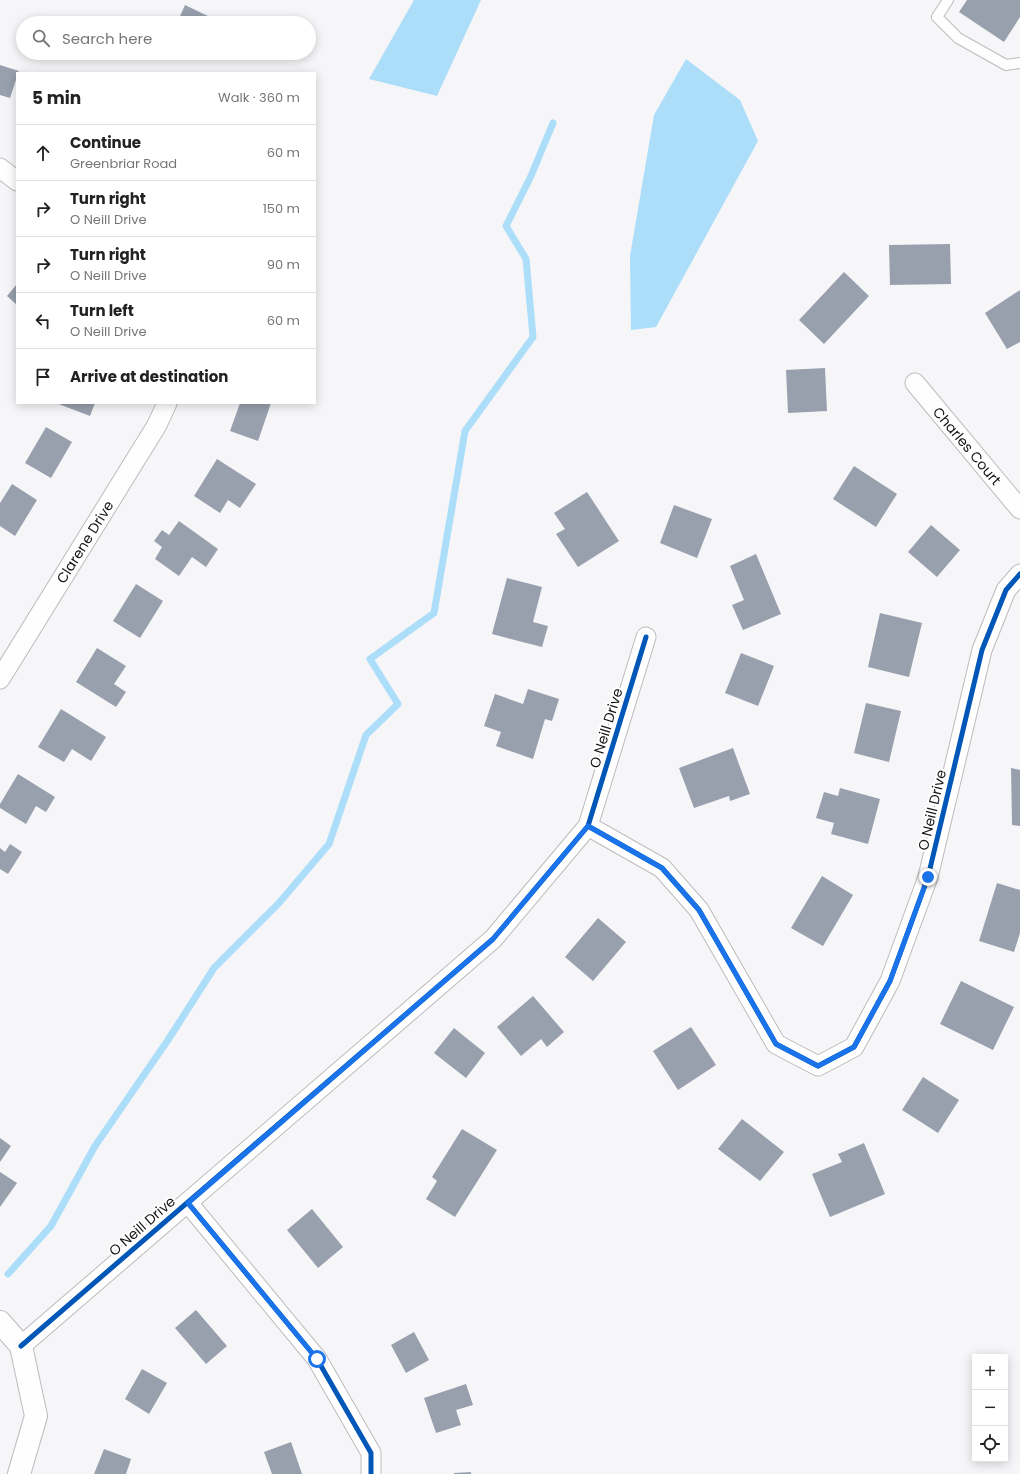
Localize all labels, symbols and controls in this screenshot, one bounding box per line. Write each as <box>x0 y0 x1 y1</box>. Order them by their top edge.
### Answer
search box <box>16 16 316 60</box>
icon: search <box>30 27 52 49</box>
text: Search here <box>62 28 152 49</box>
text: 5 min <box>32 86 81 110</box>
text: Walk · 360 m <box>218 88 300 107</box>
text: Continue <box>70 132 141 153</box>
icon: ahead <box>32 142 54 164</box>
text: 60 m <box>267 143 300 162</box>
text: Greenbriar Road <box>70 154 177 173</box>
text: Turn right <box>70 188 146 209</box>
icon: right <box>32 198 54 220</box>
text: 150 m <box>263 199 300 218</box>
text: O Neill Drive <box>70 210 147 229</box>
text: Turn right <box>70 244 146 265</box>
icon: right <box>32 254 54 276</box>
text: 90 m <box>267 255 300 274</box>
text: O Neill Drive <box>70 266 147 285</box>
text: Turn left <box>70 300 134 321</box>
icon: left <box>32 310 54 332</box>
text: 60 m <box>267 311 300 330</box>
text: O Neill Drive <box>70 322 147 341</box>
icon: arrive <box>32 366 54 388</box>
text: Arrive at destination <box>70 366 228 387</box>
street label: Charles Court <box>928 403 1006 489</box>
street label: Clarene Drive <box>52 497 119 587</box>
street label: O Neill Drive <box>584 685 628 770</box>
street label: O Neill Drive <box>913 767 951 852</box>
route end <box>919 868 937 886</box>
street label: O Neill Drive <box>104 1191 180 1261</box>
route start <box>308 1350 326 1368</box>
map controls <box>972 1354 1008 1462</box>
button: + <box>972 1354 1008 1390</box>
button: − <box>972 1390 1008 1426</box>
button: locate <box>972 1426 1008 1462</box>

